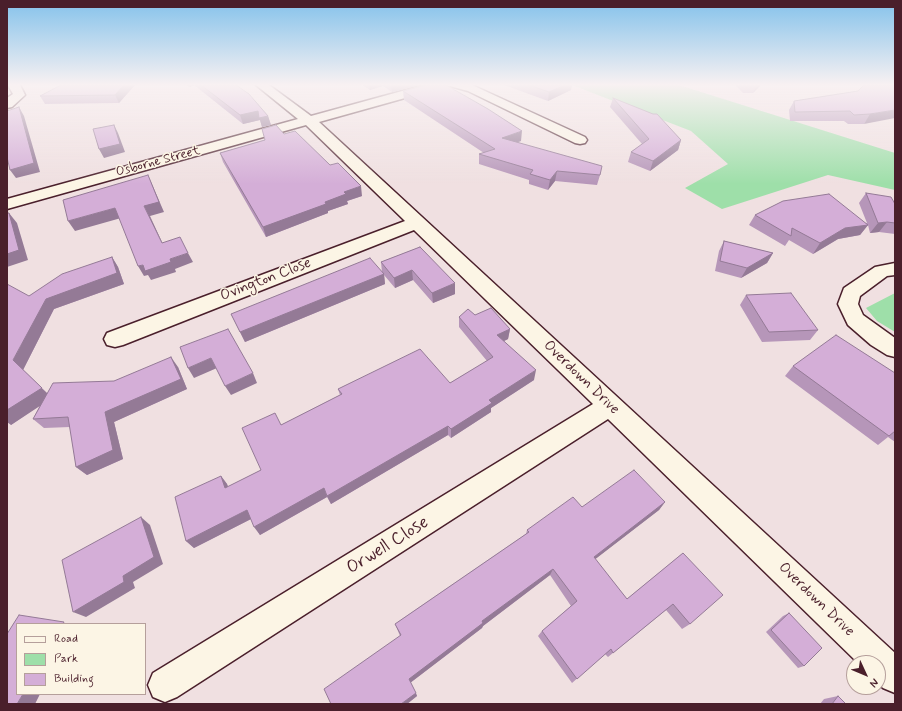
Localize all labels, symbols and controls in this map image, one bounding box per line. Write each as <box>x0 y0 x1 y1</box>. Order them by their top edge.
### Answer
street label: Osborne Street <box>114 143 202 181</box>
street label: Ovington Close <box>218 254 314 306</box>
street label: Overdown Drive <box>539 337 623 419</box>
street label: Orwell Close <box>343 512 433 580</box>
street label: Overdown Drive <box>774 559 858 641</box>
legend <box>16 623 146 695</box>
text: Road <box>54 631 78 647</box>
text: Park <box>54 651 78 667</box>
north arrow <box>846 655 886 695</box>
text: Building <box>54 671 94 687</box>
text: N <box>866 675 881 690</box>

